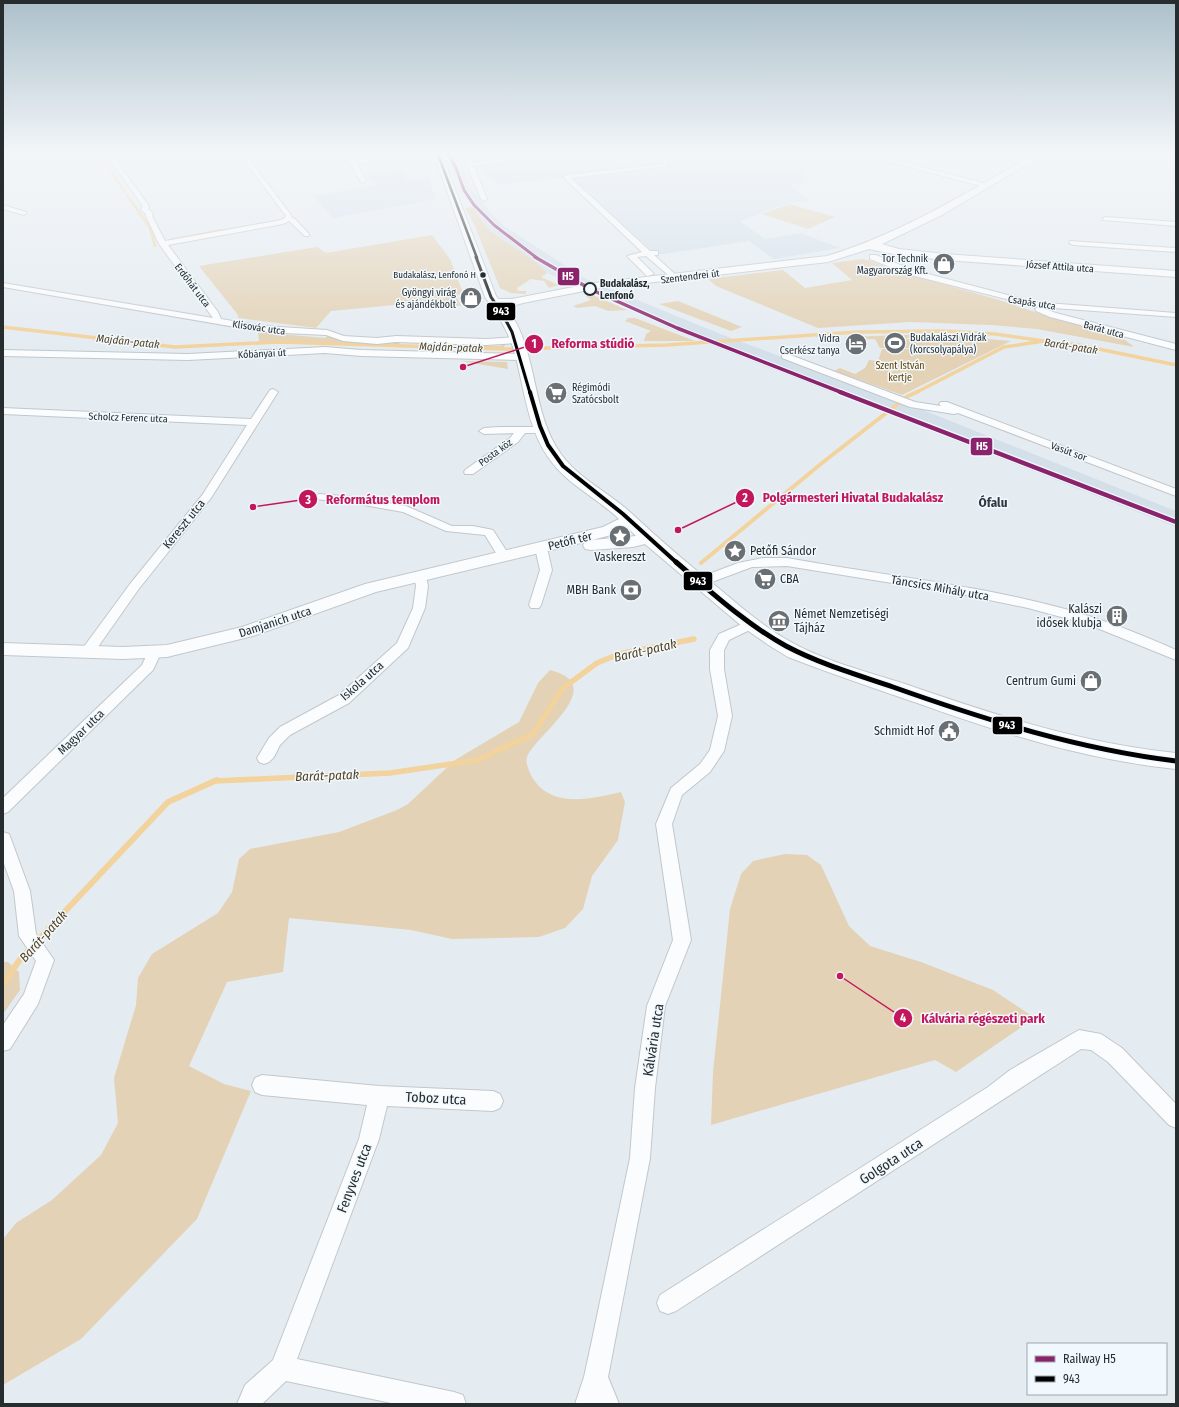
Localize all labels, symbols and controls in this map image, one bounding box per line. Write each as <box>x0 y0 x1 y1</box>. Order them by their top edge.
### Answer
shop icon: Tor Technik Magyarország Kft. <box>931 251 957 277</box>
place label: Tor Technik Magyarország Kft. <box>857 253 928 277</box>
street label: József Attila utca <box>1026 259 1094 275</box>
street label: Erdőhát utca <box>172 261 213 310</box>
street label: Szentendrei út <box>660 266 721 287</box>
line badge: H5 <box>557 267 580 286</box>
place label: Budakalász, Lenfonó H <box>393 270 476 280</box>
marker: Budakalász, Lenfonó H <box>478 270 488 280</box>
text: H5 <box>562 270 575 283</box>
place label: Budakalász, Lenfonó <box>600 277 649 302</box>
marker: Budakalász, Lenfonó <box>583 282 597 296</box>
shop icon: Gyöngyi virág és ajándékbolt <box>458 285 484 311</box>
place label: Gyöngyi virág és ajándékbolt <box>396 287 457 311</box>
street label: Csapás utca <box>1007 293 1057 313</box>
line badge: 943 <box>486 302 516 321</box>
text: 943 <box>493 305 509 318</box>
street label: Klisovác utca <box>232 318 286 338</box>
street label: Barát utca <box>1082 319 1125 341</box>
sports icon: Budakalászi Vidrák (korcsolyapálya) <box>882 330 908 356</box>
callout: Reforma stúdió <box>524 331 643 356</box>
hotel icon: Vidra Cserkész tanya <box>843 331 869 357</box>
water label: Majdán-patak <box>96 332 161 351</box>
place label: Budakalászi Vidrák (korcsolyapálya) <box>910 332 987 356</box>
place label: Vidra Cserkész tanya <box>780 333 840 357</box>
text: Reforma stúdió <box>551 336 635 351</box>
water label: Barát-patak <box>1043 336 1099 357</box>
text: 1 <box>531 337 537 351</box>
water label: Majdán-patak <box>419 340 484 355</box>
street label: Kőbányai út <box>238 346 287 361</box>
park label: Szent István kertje <box>875 360 925 384</box>
supermarket icon: Régimódi Szatócsbolt <box>543 380 569 406</box>
place label: Régimódi Szatócsbolt <box>572 382 620 406</box>
street label: Scholcz Ferenc utca <box>88 411 168 425</box>
street label: Posta köz <box>476 437 515 469</box>
line badge: H5 <box>970 437 993 456</box>
street label: Vasút sor <box>1049 439 1089 464</box>
text: H5 <box>976 440 989 453</box>
callout: Polgármesteri Hivatal Budakalász <box>735 485 952 510</box>
callout: Református templom <box>298 487 448 512</box>
text: Polgármesteri Hivatal Budakalász <box>763 490 944 505</box>
text: 2 <box>741 491 748 505</box>
text: Református templom <box>326 492 440 507</box>
text: 3 <box>304 493 311 507</box>
district label: Ófalu <box>979 494 1008 510</box>
street label: Kereszt utca <box>160 496 208 551</box>
place icon: Vaskereszt <box>607 523 633 549</box>
street label: Petőfi tér <box>547 529 594 553</box>
place icon: Petőfi Sándor <box>722 538 748 564</box>
place label: Petőfi Sándor <box>750 544 817 558</box>
place label: Vaskereszt <box>594 550 646 564</box>
supermarket icon: CBA <box>752 566 778 592</box>
line badge: 943 <box>683 571 713 591</box>
place label: CBA <box>780 572 800 586</box>
street label: Táncsics Mihály utca <box>890 572 990 604</box>
text: 943 <box>690 575 706 588</box>
bank icon: MBH Bank <box>618 577 644 603</box>
place label: MBH Bank <box>566 583 616 597</box>
place label: Kalászi idősek klubja <box>1036 602 1102 630</box>
building icon: Kalászi idősek klubja <box>1104 603 1130 629</box>
street label: Damjanich utca <box>237 604 313 640</box>
place label: Német Nemzetiségi Tájház <box>794 607 889 635</box>
museum icon: Német Nemzetiségi Tájház <box>766 608 792 634</box>
water label: Barát-patak <box>612 636 679 665</box>
street label: Iskola utca <box>337 658 387 704</box>
shop icon: Centrum Gumi <box>1078 668 1104 694</box>
place label: Centrum Gumi <box>1006 674 1076 688</box>
street label: Magyar utca <box>55 706 107 758</box>
line badge: 943 <box>992 716 1023 735</box>
public building icon: Schmidt Hof <box>936 718 962 744</box>
text: 943 <box>999 719 1015 732</box>
place label: Schmidt Hof <box>874 724 935 738</box>
water label: Barát-patak <box>295 767 360 784</box>
water label: Barát-patak <box>16 907 71 965</box>
street label: Kálvária utca <box>639 1002 668 1078</box>
callout: Kálvária régészeti park <box>893 1006 1053 1031</box>
text: 4 <box>900 1011 906 1025</box>
text: Kálvária régészeti park <box>921 1011 1045 1026</box>
street label: Toboz utca <box>405 1088 467 1109</box>
street label: Golgota utca <box>857 1135 926 1188</box>
street label: Fenyves utca <box>333 1141 376 1215</box>
legend <box>1027 1343 1167 1395</box>
text: Railway H5 <box>1063 1352 1116 1366</box>
text: 943 <box>1063 1372 1080 1386</box>

